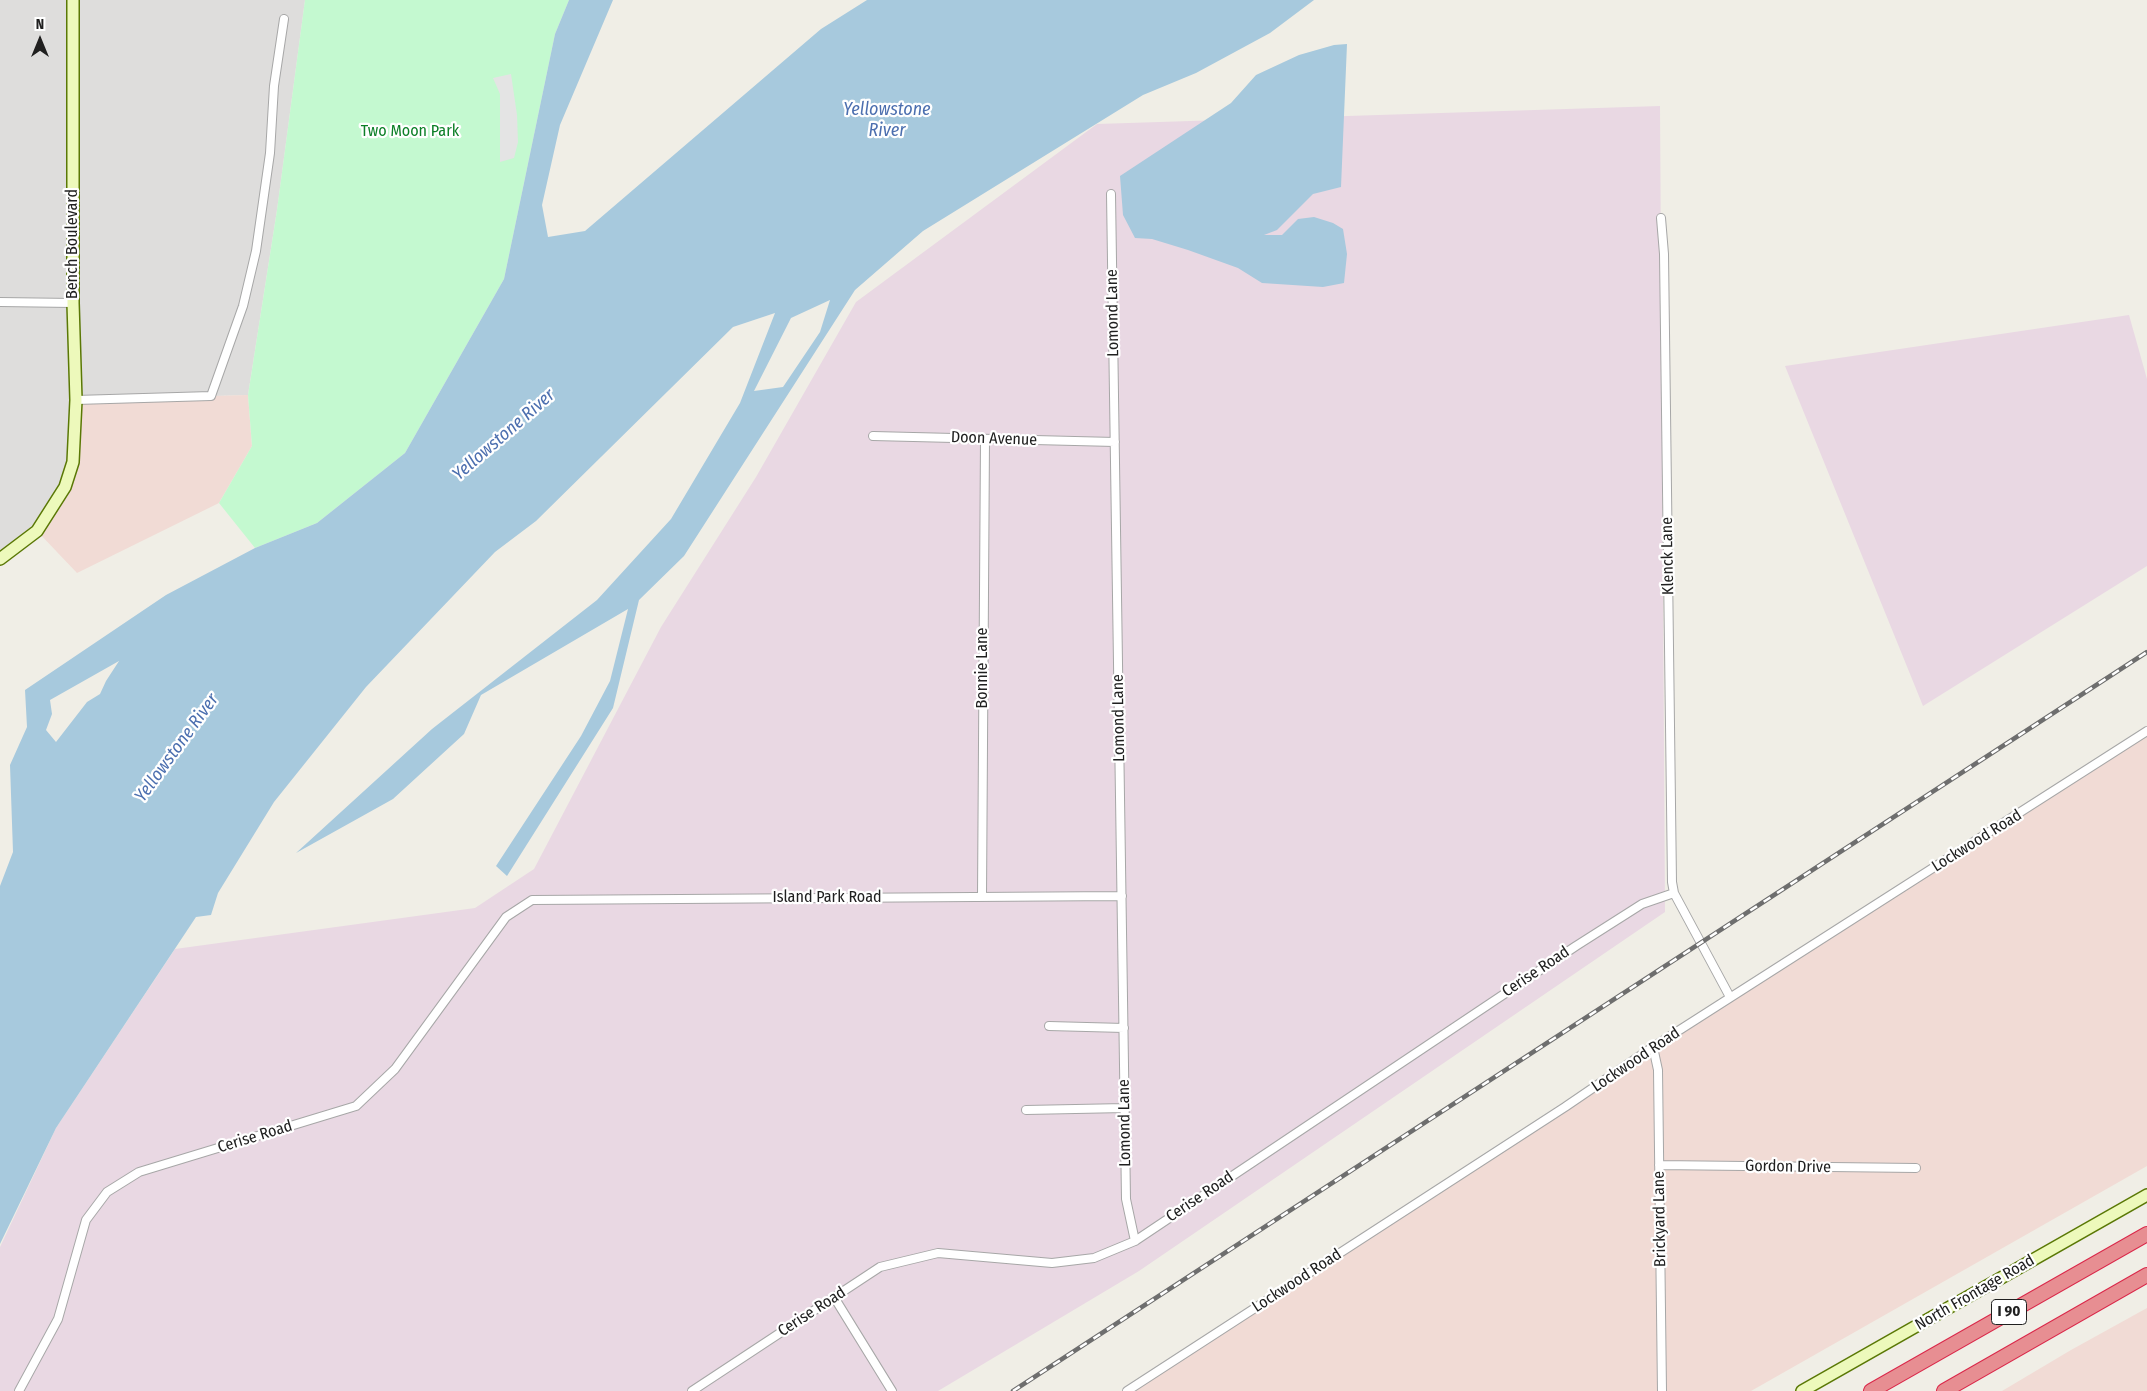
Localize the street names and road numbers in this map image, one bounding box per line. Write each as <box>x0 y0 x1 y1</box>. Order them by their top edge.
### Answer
street label: Bench Boulevard <box>63 189 83 299</box>
street label: Lomond Lane <box>1103 269 1123 357</box>
street label: Doon Avenue <box>950 428 1038 450</box>
street label: Klenck Lane <box>1658 517 1678 595</box>
street label: Bonnie Lane <box>973 628 993 708</box>
street label: Lomond Lane <box>1109 674 1129 762</box>
street label: Lockwood Road <box>1929 806 2025 876</box>
street label: Island Park Road <box>772 888 882 908</box>
street label: Cerise Road <box>1499 943 1573 1001</box>
street label: Lockwood Road <box>1588 1023 1684 1097</box>
street label: Lomond Lane <box>1115 1079 1135 1167</box>
street label: Cerise Road <box>215 1117 295 1157</box>
street label: Gordon Drive <box>1745 1157 1831 1177</box>
street label: Cerise Road <box>1163 1168 1237 1226</box>
street label: Brickyard Lane <box>1650 1171 1670 1267</box>
street label: Lockwood Road <box>1249 1245 1345 1317</box>
street label: North Frontage Road <box>1912 1251 2038 1335</box>
street label: Cerise Road <box>774 1283 850 1341</box>
road number: I 90 <box>1992 1300 2026 1324</box>

